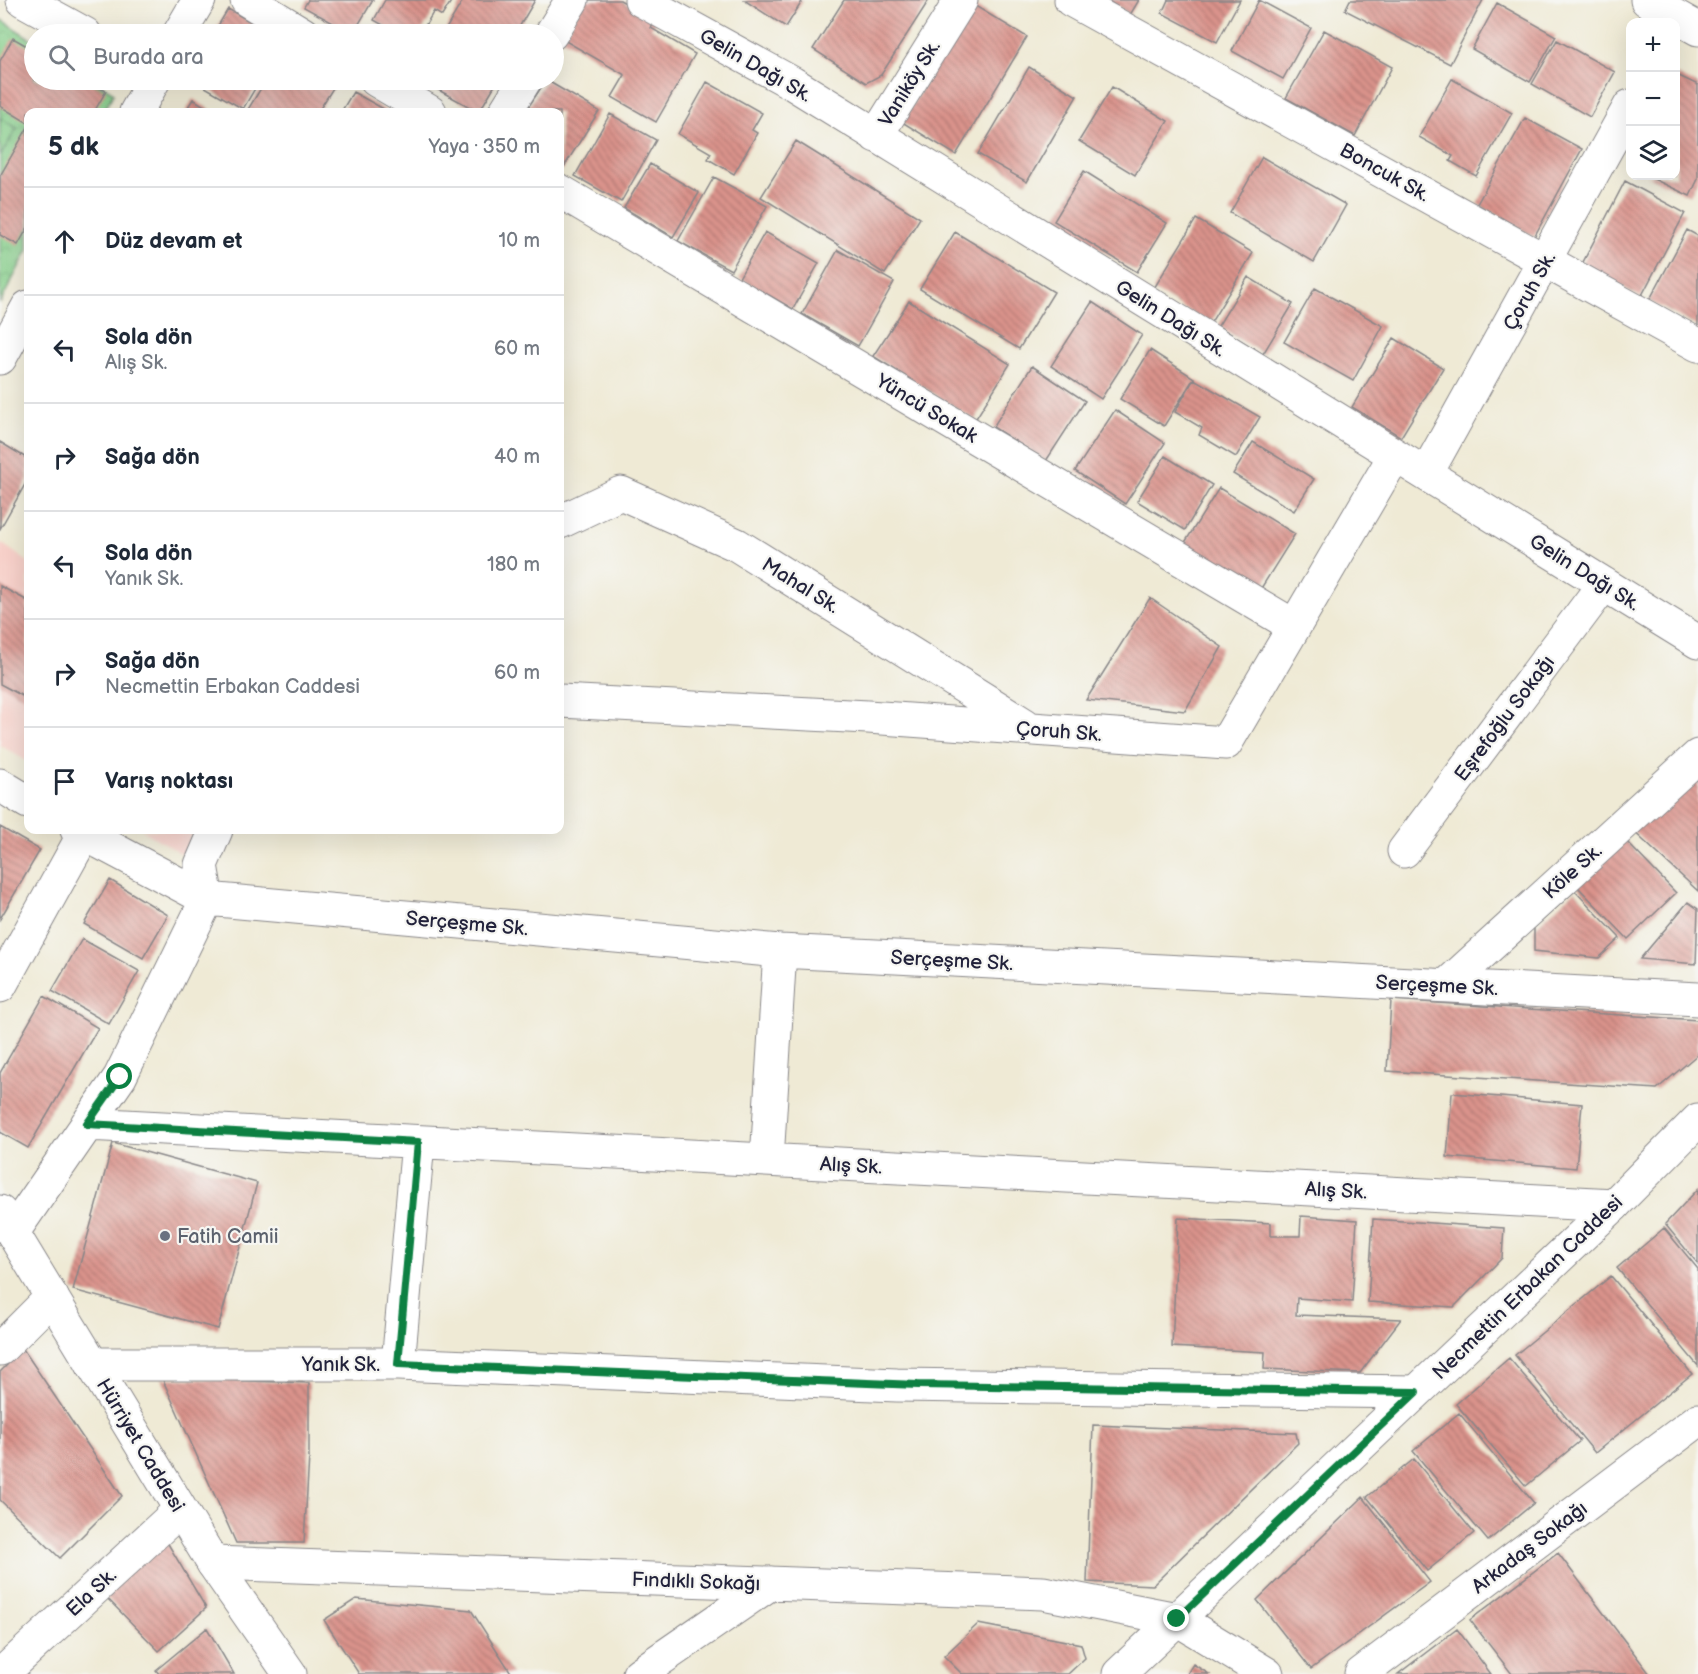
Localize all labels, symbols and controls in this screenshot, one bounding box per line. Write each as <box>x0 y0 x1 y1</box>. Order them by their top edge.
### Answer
map controls <box>1626 18 1680 180</box>
button: + <box>1626 18 1680 72</box>
search box <box>24 24 564 90</box>
street label: Gelin Dağı Sk. <box>695 24 816 108</box>
street label: Vaniköy Sk. <box>874 36 946 131</box>
icon: search <box>45 41 78 74</box>
text: Burada ara <box>93 44 204 71</box>
button: − <box>1626 72 1680 126</box>
button: layers <box>1626 126 1680 180</box>
text: 5 dk <box>48 132 99 163</box>
text: Yaya · 350 m <box>428 135 540 159</box>
street label: Boncuk Sk. <box>1335 138 1434 207</box>
icon: ahead <box>48 225 81 258</box>
text: Düz devam et <box>105 228 242 255</box>
text: 10 m <box>499 229 540 253</box>
street label: Çoruh Sk. <box>1498 248 1561 335</box>
street label: Gelin Dağı Sk. <box>1111 275 1230 362</box>
text: Sola dön <box>105 324 193 351</box>
icon: left <box>48 333 81 366</box>
text: 60 m <box>494 337 540 361</box>
text: Alış Sk. <box>105 351 168 375</box>
street label: Yüncü Sokak <box>871 369 982 449</box>
icon: right <box>48 441 81 474</box>
text: Sağa dön <box>105 444 200 471</box>
text: 40 m <box>494 445 540 469</box>
street label: Gelin Dağı Sk. <box>1525 529 1644 616</box>
text: Sola dön <box>105 540 193 567</box>
icon: left <box>48 549 81 582</box>
text: 180 m <box>487 553 540 577</box>
street label: Mahal Sk. <box>757 553 844 619</box>
text: Yanık Sk. <box>105 567 183 591</box>
text: Sağa dön <box>105 648 200 675</box>
street label: Eşrefoğlu Sokağı <box>1450 651 1560 786</box>
icon: right <box>48 657 81 690</box>
text: 60 m <box>494 661 540 685</box>
text: Necmettin Erbakan Caddesi <box>105 675 360 699</box>
street label: Çoruh Sk. <box>1015 717 1103 747</box>
icon: arrive <box>48 765 81 798</box>
text: Varış noktası <box>105 768 233 795</box>
street label: Köle Sk. <box>1538 839 1607 905</box>
street label: Serçeşme Sk. <box>405 907 529 941</box>
street label: Serçeşme Sk. <box>890 946 1014 976</box>
street label: Serçeşme Sk. <box>1375 971 1499 1001</box>
route start <box>106 1063 132 1089</box>
street label: Alış Sk. <box>819 1152 883 1180</box>
street label: Alış Sk. <box>1304 1177 1368 1205</box>
street label: Necmettin Erbakan Caddesi <box>1428 1191 1628 1385</box>
place label: Fatih Camii <box>177 1225 279 1249</box>
marker: Fatih Camii <box>158 1229 172 1243</box>
street label: Yanık Sk. <box>301 1353 380 1377</box>
street label: Hürriyet Caddesi <box>91 1375 189 1517</box>
street label: Arkadaş Sokağı <box>1467 1497 1592 1599</box>
street label: Ela Sk. <box>62 1563 122 1622</box>
street label: Fındıklı Sokağı <box>631 1568 761 1596</box>
route end <box>1163 1605 1189 1631</box>

